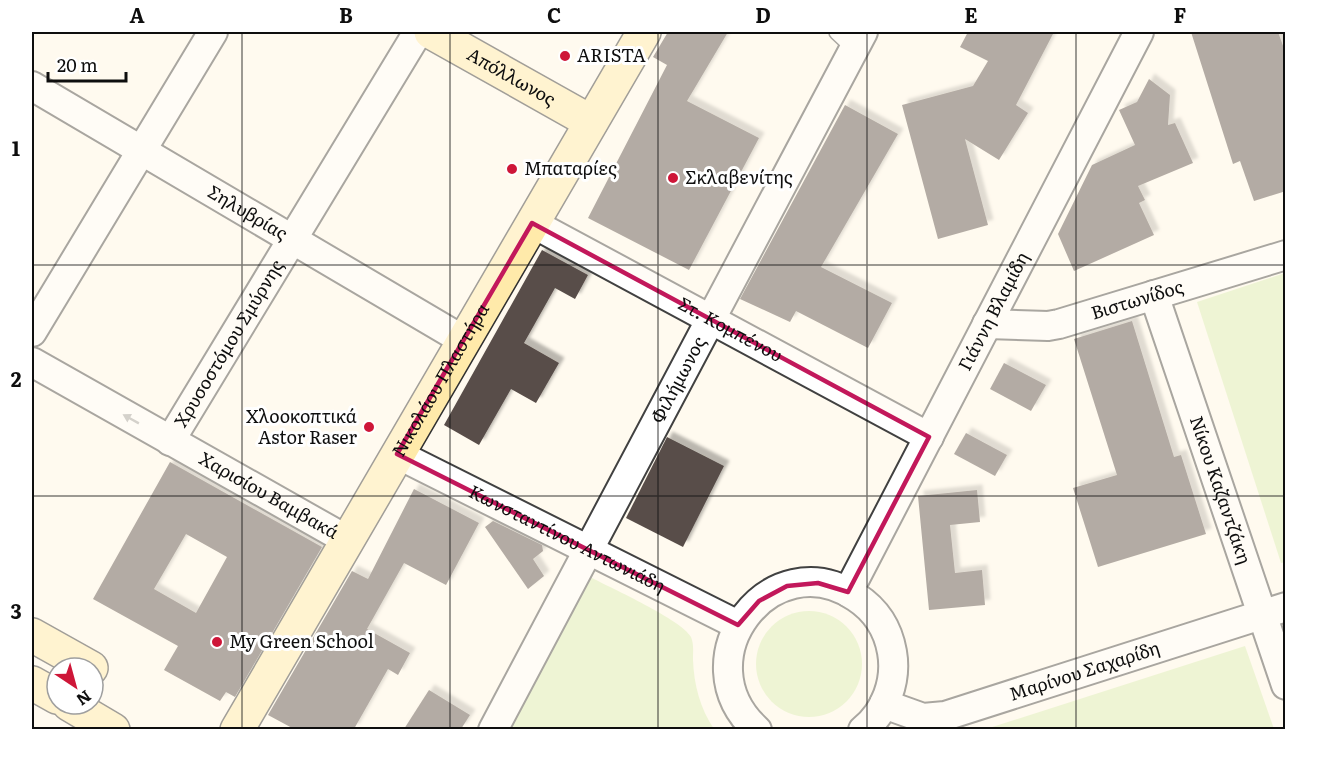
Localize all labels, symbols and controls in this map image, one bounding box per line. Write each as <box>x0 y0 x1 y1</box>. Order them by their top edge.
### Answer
text: A <box>129 0 145 29</box>
text: B <box>339 0 353 29</box>
text: C <box>547 0 561 29</box>
text: D <box>755 0 771 29</box>
text: E <box>964 0 978 29</box>
text: F <box>1174 0 1187 29</box>
street label: Απόλλωνος <box>463 40 561 112</box>
place label: ARISTA <box>577 41 646 68</box>
scale bar <box>48 45 126 83</box>
marker: ARISTA <box>558 49 572 63</box>
text: 20 m <box>57 51 98 78</box>
text: 1 <box>12 132 20 162</box>
place label: Μπαταρίες <box>524 154 617 181</box>
marker: Μπαταρίες <box>505 162 519 176</box>
place label: Σκλαβενίτης <box>685 163 793 190</box>
marker: Σκλαβενίτης <box>666 171 680 185</box>
street label: Σηλυβρίας <box>203 177 293 246</box>
street label: Γιάννη Βλαμίδη <box>950 247 1034 375</box>
street label: Χρυσοστόμου Σμύρνης <box>167 254 289 432</box>
street label: Βιστωνίδος <box>1087 272 1186 326</box>
street label: Στ. Κομπένου <box>674 289 788 368</box>
street label: Νικολάου Πλαστήρα <box>384 298 495 461</box>
street label: Φιλήμωνος <box>643 331 711 428</box>
text: 2 <box>11 363 22 393</box>
place label: Χλοοκοπτικά Astor Raser <box>246 402 357 450</box>
street label: Νίκου Καζαντζάκη <box>1184 412 1259 567</box>
one-way arrow <box>123 414 140 424</box>
marker: Χλοοκοπτικά Astor Raser <box>362 420 376 434</box>
street label: Χαρισίου Βαμβακά <box>195 444 344 545</box>
street label: Κωνσταντίνου Αντωνιάδη <box>464 477 671 599</box>
text: 3 <box>10 595 22 625</box>
place label: My Green School <box>229 627 374 654</box>
street label: Μαρίνου Σαχαρίδη <box>1005 633 1163 707</box>
marker: My Green School <box>210 635 224 649</box>
north arrow <box>45 656 105 716</box>
text: N <box>72 685 97 713</box>

